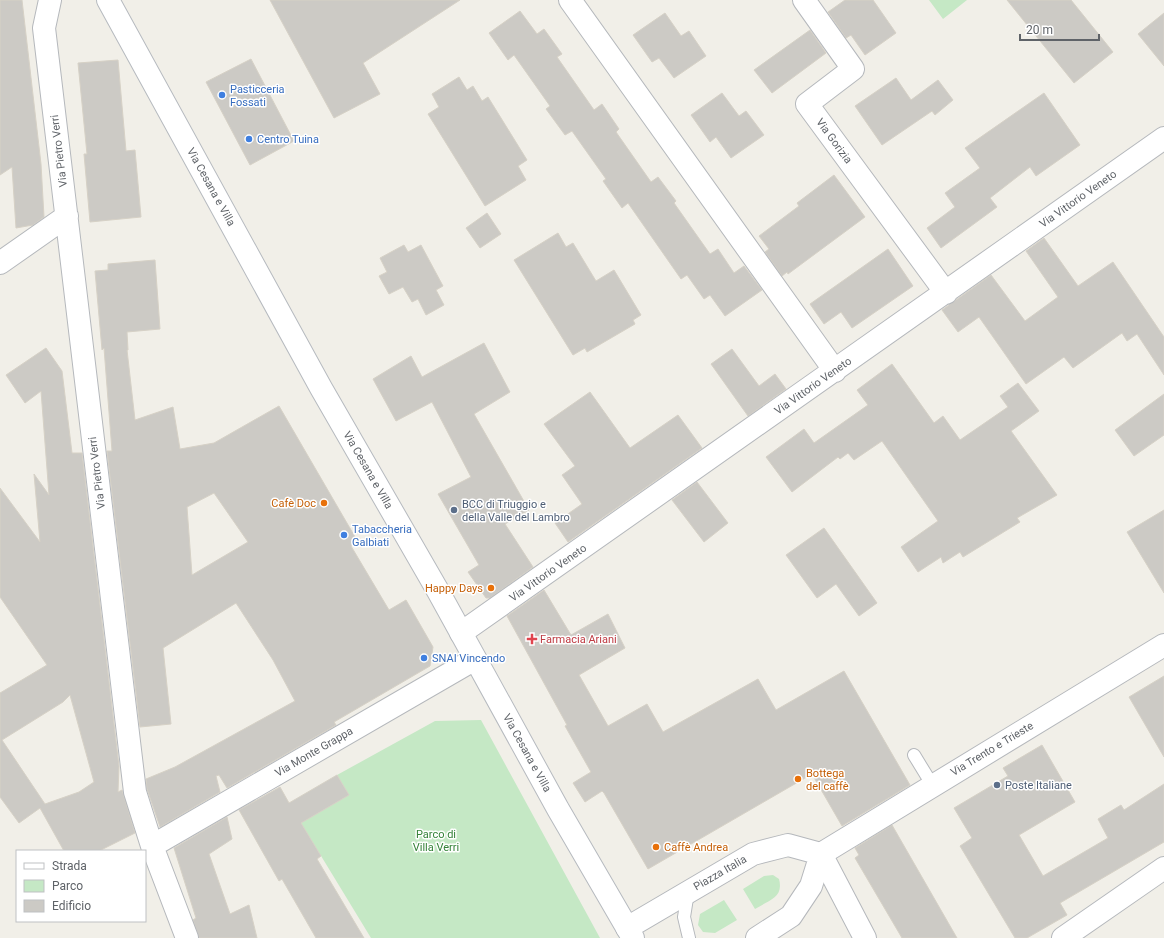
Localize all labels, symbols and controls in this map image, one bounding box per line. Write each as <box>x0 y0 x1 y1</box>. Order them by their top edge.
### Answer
scale bar <box>1020 16 1099 42</box>
text: 20 m <box>1026 23 1053 37</box>
place label: Pasticceria Fossati <box>230 83 285 109</box>
marker: Pasticceria Fossati <box>217 90 227 100</box>
street label: Via Pietro Verri <box>48 114 70 188</box>
street label: Via Gorizia <box>813 116 855 166</box>
place label: Centro Tuina <box>257 133 319 146</box>
marker: Centro Tuina <box>244 134 254 144</box>
street label: Via Cesana e Villa <box>184 146 238 228</box>
street label: Via Vittorio Veneto <box>1037 168 1119 230</box>
street label: Via Vittorio Veneto <box>772 355 854 417</box>
street label: Via Cesana e Villa <box>341 429 395 511</box>
street label: Via Pietro Verri <box>86 436 108 510</box>
place label: Cafè Doc <box>271 497 316 510</box>
marker: Cafè Doc <box>319 498 329 508</box>
place label: BCC di Triuggio e della Valle del Lambro <box>462 498 570 524</box>
marker: BCC di Triuggio e della Valle del Lambro <box>449 505 459 515</box>
place label: Tabaccheria Galbiati <box>352 523 412 549</box>
marker: Tabaccheria Galbiati <box>339 530 349 540</box>
street label: Via Vittorio Veneto <box>507 542 589 604</box>
place label: Happy Days <box>425 582 483 595</box>
marker: Happy Days <box>486 583 496 593</box>
place label: Farmacia Ariani <box>540 633 617 646</box>
marker: Farmacia Ariani <box>527 634 537 644</box>
place label: SNAI Vincendo <box>432 652 505 665</box>
marker: SNAI Vincendo <box>419 653 429 663</box>
street label: Via Cesana e Villa <box>500 712 554 794</box>
street label: Via Trento e Trieste <box>948 719 1036 779</box>
street label: Via Monte Grappa <box>273 724 355 780</box>
place label: Bottega del caffè <box>806 767 849 793</box>
marker: Bottega del caffè <box>793 774 803 784</box>
place label: Poste Italiane <box>1005 779 1072 792</box>
marker: Poste Italiane <box>992 780 1002 790</box>
park label: Parco di Villa Verri <box>413 828 459 854</box>
place label: Caffè Andrea <box>664 841 728 854</box>
marker: Caffè Andrea <box>651 842 661 852</box>
legend <box>16 850 146 922</box>
street label: Piazza Italia <box>691 853 749 893</box>
text: Strada <box>52 859 87 873</box>
text: Parco <box>52 879 83 893</box>
text: Edificio <box>52 899 91 913</box>

